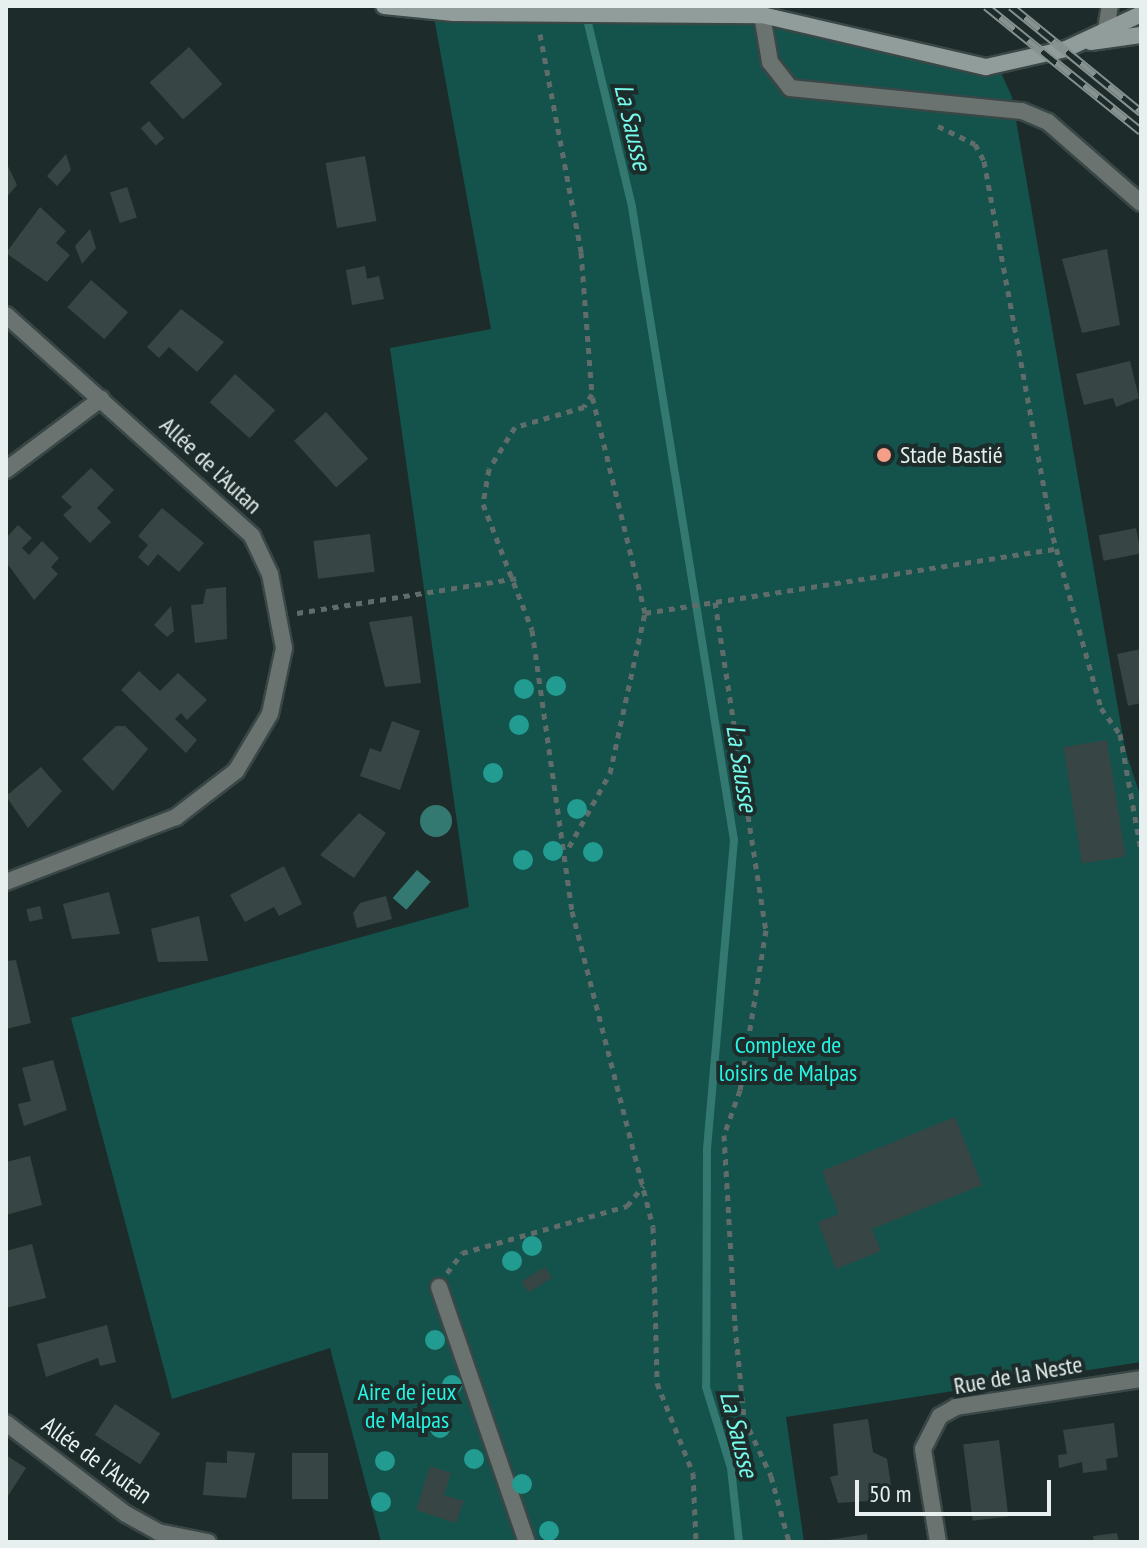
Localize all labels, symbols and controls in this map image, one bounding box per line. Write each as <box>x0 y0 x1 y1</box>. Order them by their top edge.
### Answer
water label: La Sausse <box>608 81 658 173</box>
street label: Allée de l'Autan <box>154 411 268 519</box>
place label: Stade Bastié <box>900 441 1003 469</box>
marker: Stade Bastié <box>875 446 893 464</box>
water label: La Sausse <box>720 722 764 814</box>
park label: Complexe de loisirs de Malpas <box>719 1031 857 1087</box>
street label: Rue de la Neste <box>952 1350 1084 1400</box>
park label: Aire de jeux de Malpas <box>358 1378 456 1434</box>
water label: La Sausse <box>713 1388 765 1480</box>
street label: Allée de l'Autan <box>36 1411 158 1509</box>
scale bar <box>859 1464 1055 1514</box>
text: 50 m <box>869 1478 911 1509</box>

